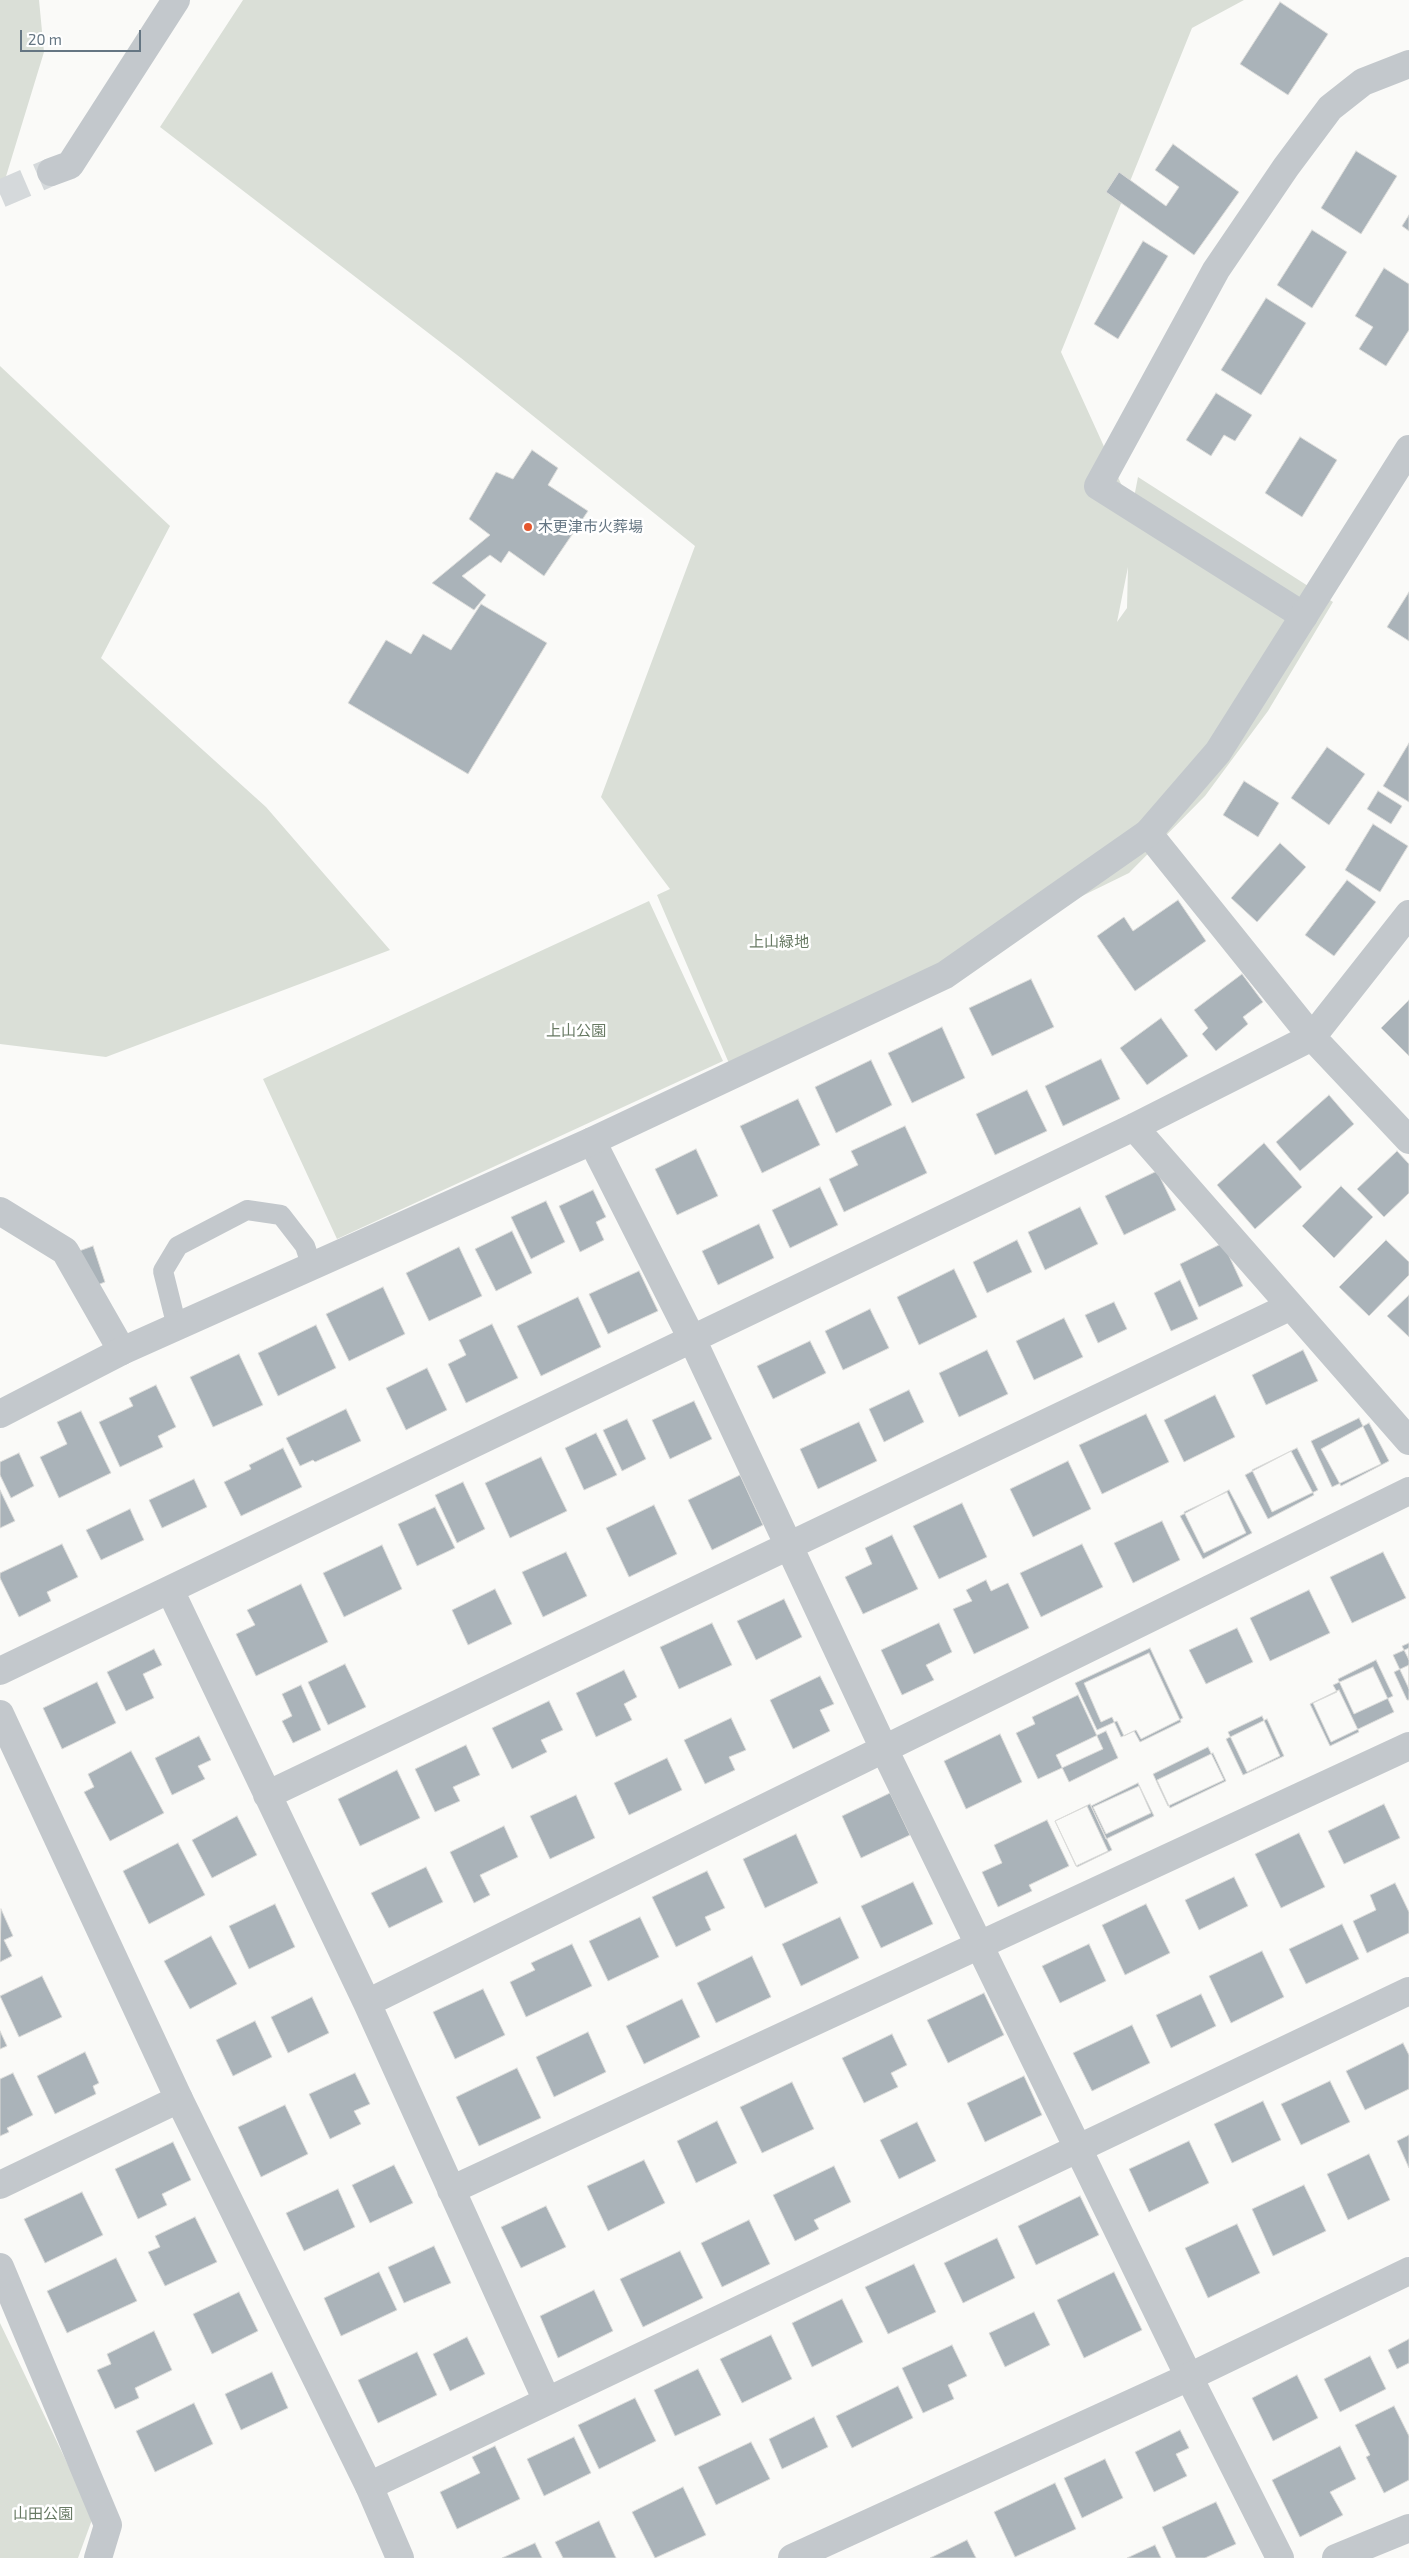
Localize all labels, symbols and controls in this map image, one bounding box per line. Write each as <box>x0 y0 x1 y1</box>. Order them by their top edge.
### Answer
scale bar <box>22 20 144 52</box>
text: 20 m <box>28 30 62 48</box>
place label: 木更津市火葬場 <box>538 518 643 536</box>
marker: 木更津市火葬場 <box>522 521 534 533</box>
park label: 上山緑地 <box>749 933 809 951</box>
park label: 上山公園 <box>546 1022 606 1040</box>
park label: 山田公園 <box>13 2505 73 2523</box>

